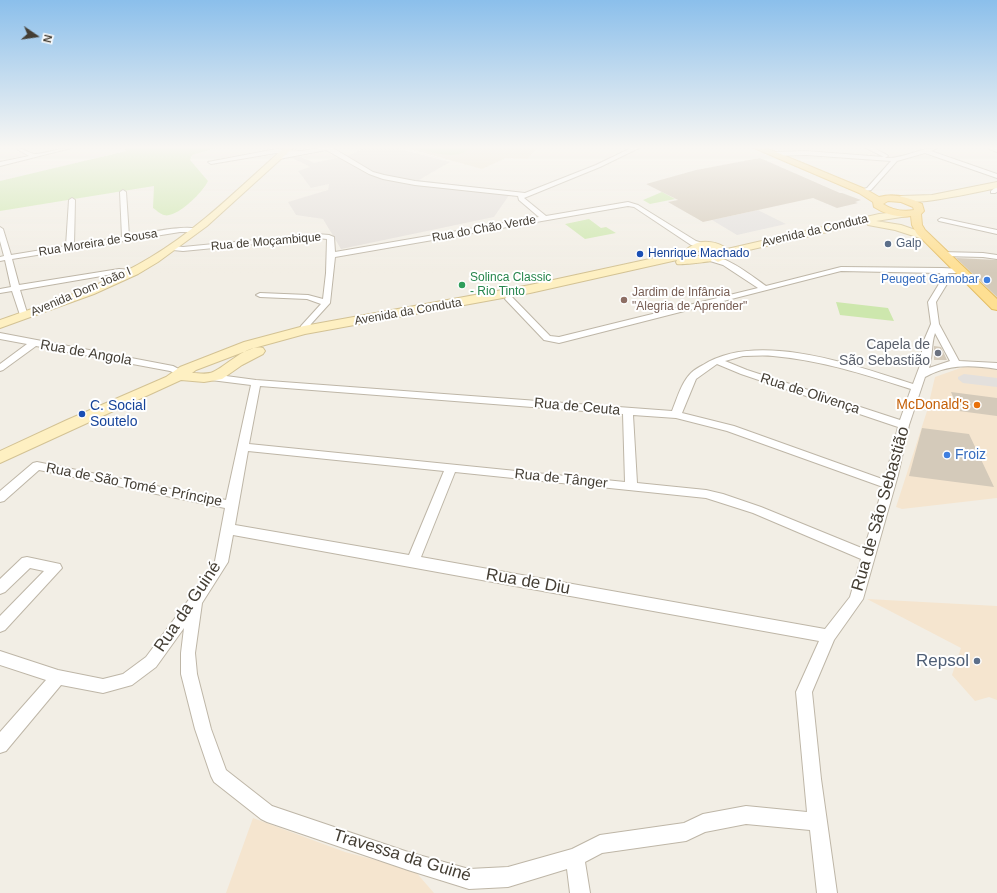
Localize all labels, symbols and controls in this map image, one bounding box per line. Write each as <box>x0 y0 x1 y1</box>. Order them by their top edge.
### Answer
north arrow <box>16 16 56 56</box>
text: N <box>41 33 54 44</box>
street label: Avenida da Conduta <box>761 212 869 250</box>
street label: Rua do Chão Verde <box>431 213 537 245</box>
street label: Rua Moreira de Sousa <box>38 226 158 260</box>
street label: Rua de Moçambique <box>210 230 322 254</box>
place label: Galp <box>896 237 921 251</box>
marker: Galp <box>883 239 893 249</box>
place label: Henrique Machado <box>648 247 749 261</box>
marker: Henrique Machado <box>635 249 645 259</box>
street label: Avenida Dom João I <box>29 264 133 320</box>
place label: Solinca Classic - Rio Tinto <box>470 271 551 299</box>
place label: Peugeot Gamobar <box>881 273 979 287</box>
marker: Peugeot Gamobar <box>982 275 992 285</box>
marker: Solinca Classic - Rio Tinto <box>457 280 467 290</box>
place label: Jardim de Infância "Alegria de Aprender" <box>632 286 747 314</box>
street label: Avenida da Conduta <box>353 295 463 329</box>
marker: Jardim de Infância "Alegria de Aprender" <box>619 295 629 305</box>
street label: Rua de Angola <box>39 337 133 369</box>
place label: Capela de São Sebastião <box>839 337 930 370</box>
marker: Capela de São Sebastião <box>933 348 943 358</box>
street label: Rua de Olivença <box>758 370 862 418</box>
street label: Rua de Ceuta <box>533 395 621 419</box>
place label: McDonald's <box>896 397 969 413</box>
place label: C. Social Soutelo <box>90 398 146 430</box>
marker: McDonald's <box>972 400 982 410</box>
marker: C. Social Soutelo <box>77 409 87 419</box>
street label: Rua de São Sebastião <box>848 424 914 594</box>
place label: Froiz <box>955 447 986 463</box>
marker: Froiz <box>942 450 952 460</box>
street label: Rua de São Tomé e Príncipe <box>45 460 223 510</box>
street label: Rua de Tânger <box>514 466 608 492</box>
street label: Rua da Guiné <box>150 558 226 656</box>
street label: Rua de Diu <box>484 565 572 599</box>
place label: Repsol <box>916 651 969 671</box>
marker: Repsol <box>972 656 982 666</box>
street label: Travessa da Guiné <box>331 825 473 887</box>

